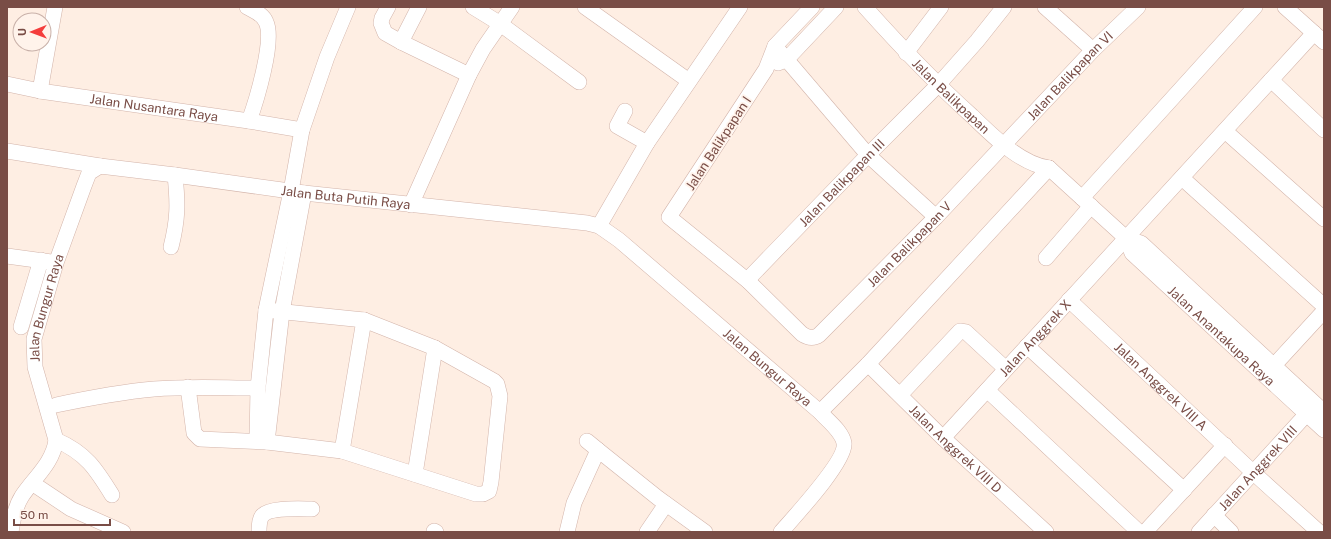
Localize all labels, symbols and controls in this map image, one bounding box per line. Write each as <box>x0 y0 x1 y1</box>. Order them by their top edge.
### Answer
north arrow <box>12 12 52 52</box>
text: U <box>16 28 28 36</box>
street label: Jalan Balikpapan VI <box>1024 28 1116 123</box>
street label: Jalan Balikpapan <box>909 56 993 137</box>
street label: Jalan Nusantara Raya <box>89 91 219 125</box>
street label: Jalan Balikpapan I <box>683 94 754 193</box>
street label: Jalan Balikpapan III <box>796 136 888 230</box>
street label: Jalan Buta Putih Raya <box>280 183 411 212</box>
street label: Jalan Balikpapan V <box>864 199 955 290</box>
street label: Jalan Bungur Raya <box>27 252 67 362</box>
street label: Jalan Anantakupa Raya <box>1165 283 1278 389</box>
street label: Jalan Anggrek X <box>996 297 1074 379</box>
street label: Jalan Bungur Raya <box>720 326 815 409</box>
street label: Jalan Anggrek VIII A <box>1111 339 1210 433</box>
street label: Jalan Anggrek VIII D <box>906 402 1005 496</box>
street label: Jalan Anggrek VIII <box>1216 423 1300 513</box>
scale bar <box>14 501 110 527</box>
text: 50 m <box>20 508 48 522</box>

